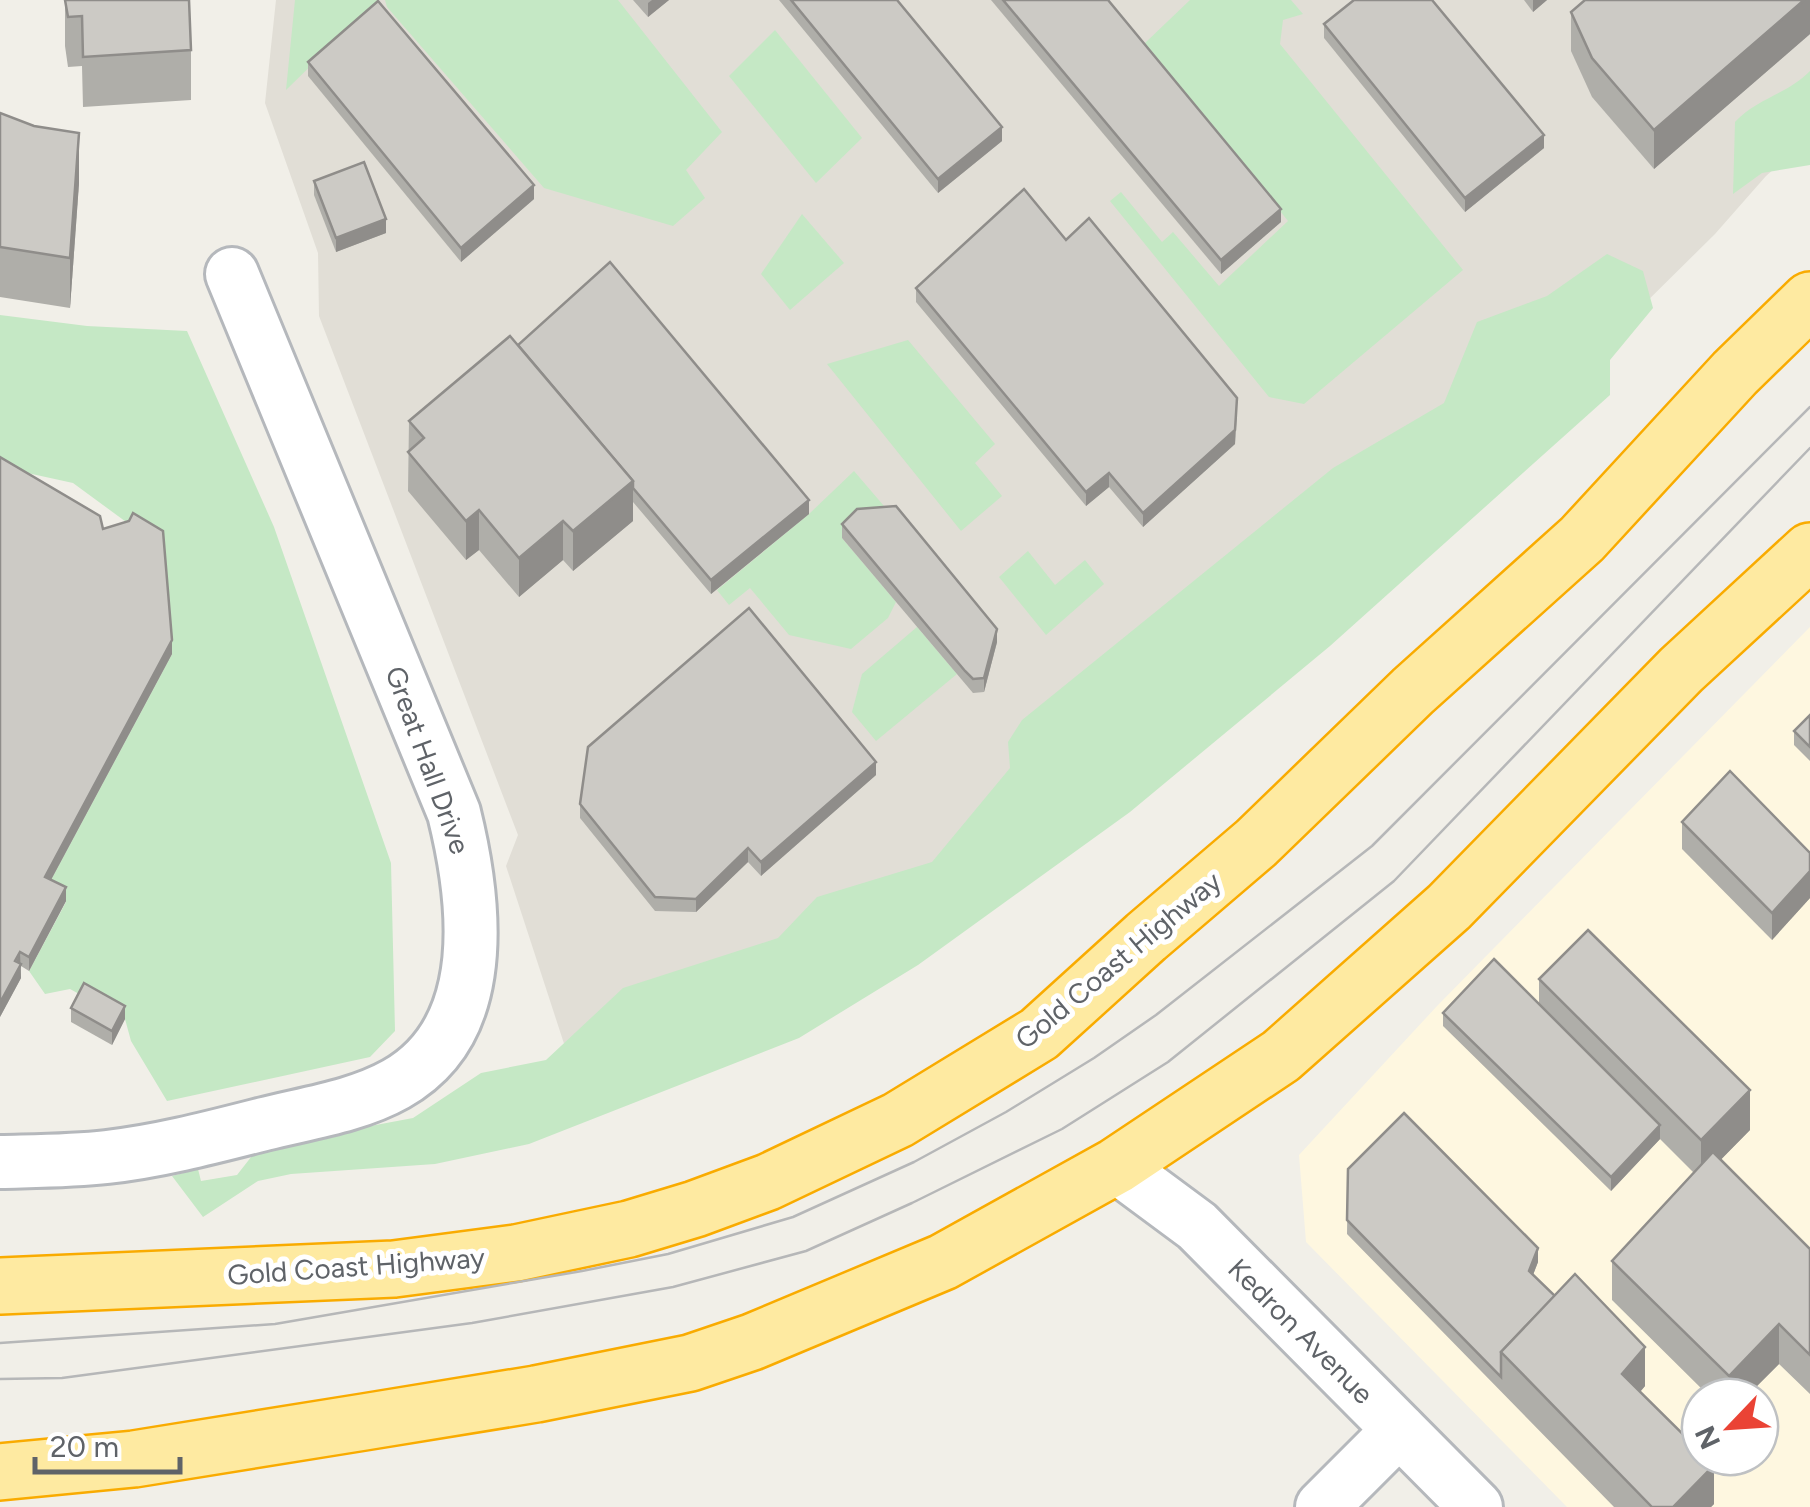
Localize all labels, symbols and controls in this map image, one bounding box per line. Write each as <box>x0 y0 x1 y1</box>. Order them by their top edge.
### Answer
street label: Great Hall Drive <box>378 662 478 858</box>
street label: Gold Coast Highway <box>1008 864 1228 1056</box>
street label: Gold Coast Highway <box>226 1240 486 1292</box>
street label: Kedron Avenue <box>1221 1251 1381 1411</box>
north arrow <box>1680 1377 1780 1477</box>
scale bar <box>35 1412 180 1474</box>
text: N <box>1687 1421 1727 1455</box>
text: 20 m <box>50 1428 119 1465</box>

